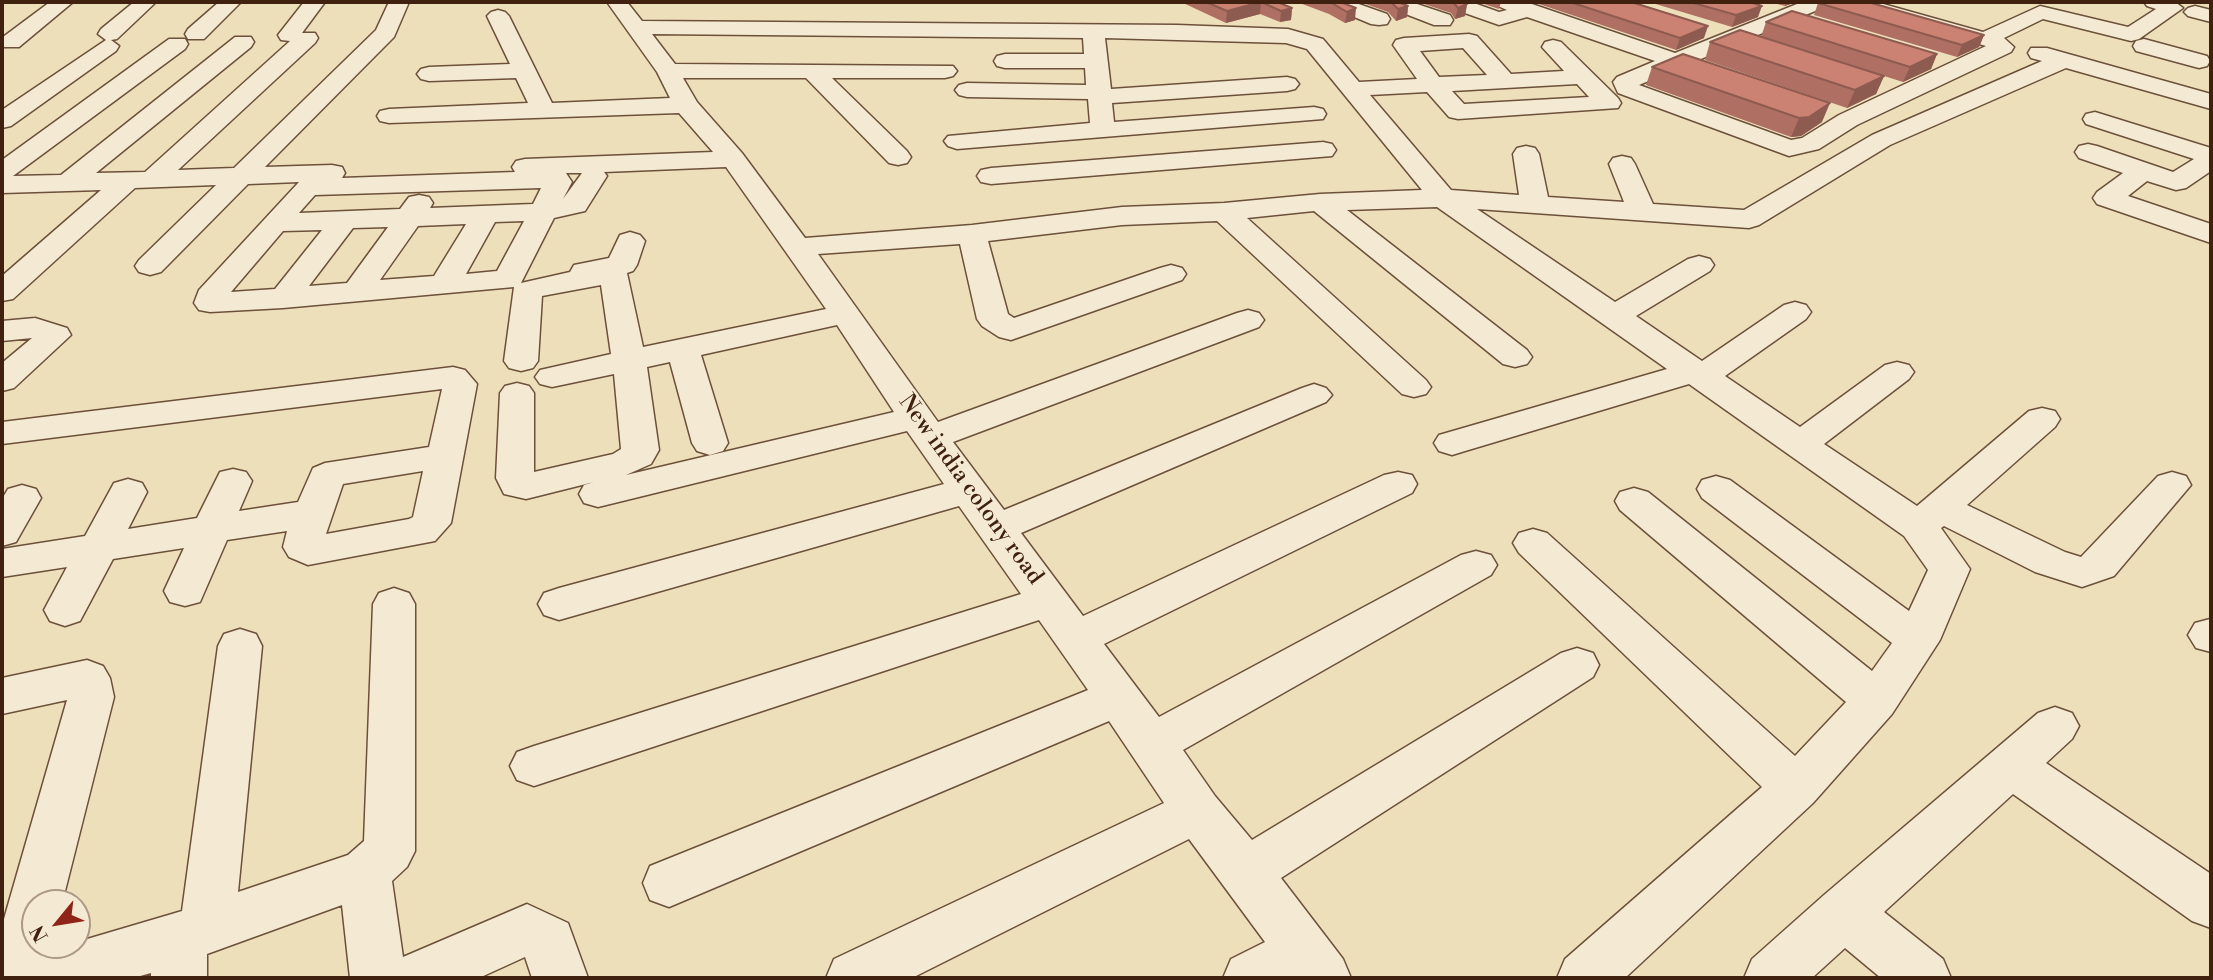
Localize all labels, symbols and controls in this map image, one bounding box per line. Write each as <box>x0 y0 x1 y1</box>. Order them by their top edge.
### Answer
street label: New india colony road <box>892 390 1048 590</box>
north arrow <box>21 889 91 959</box>
text: N <box>25 921 54 946</box>

